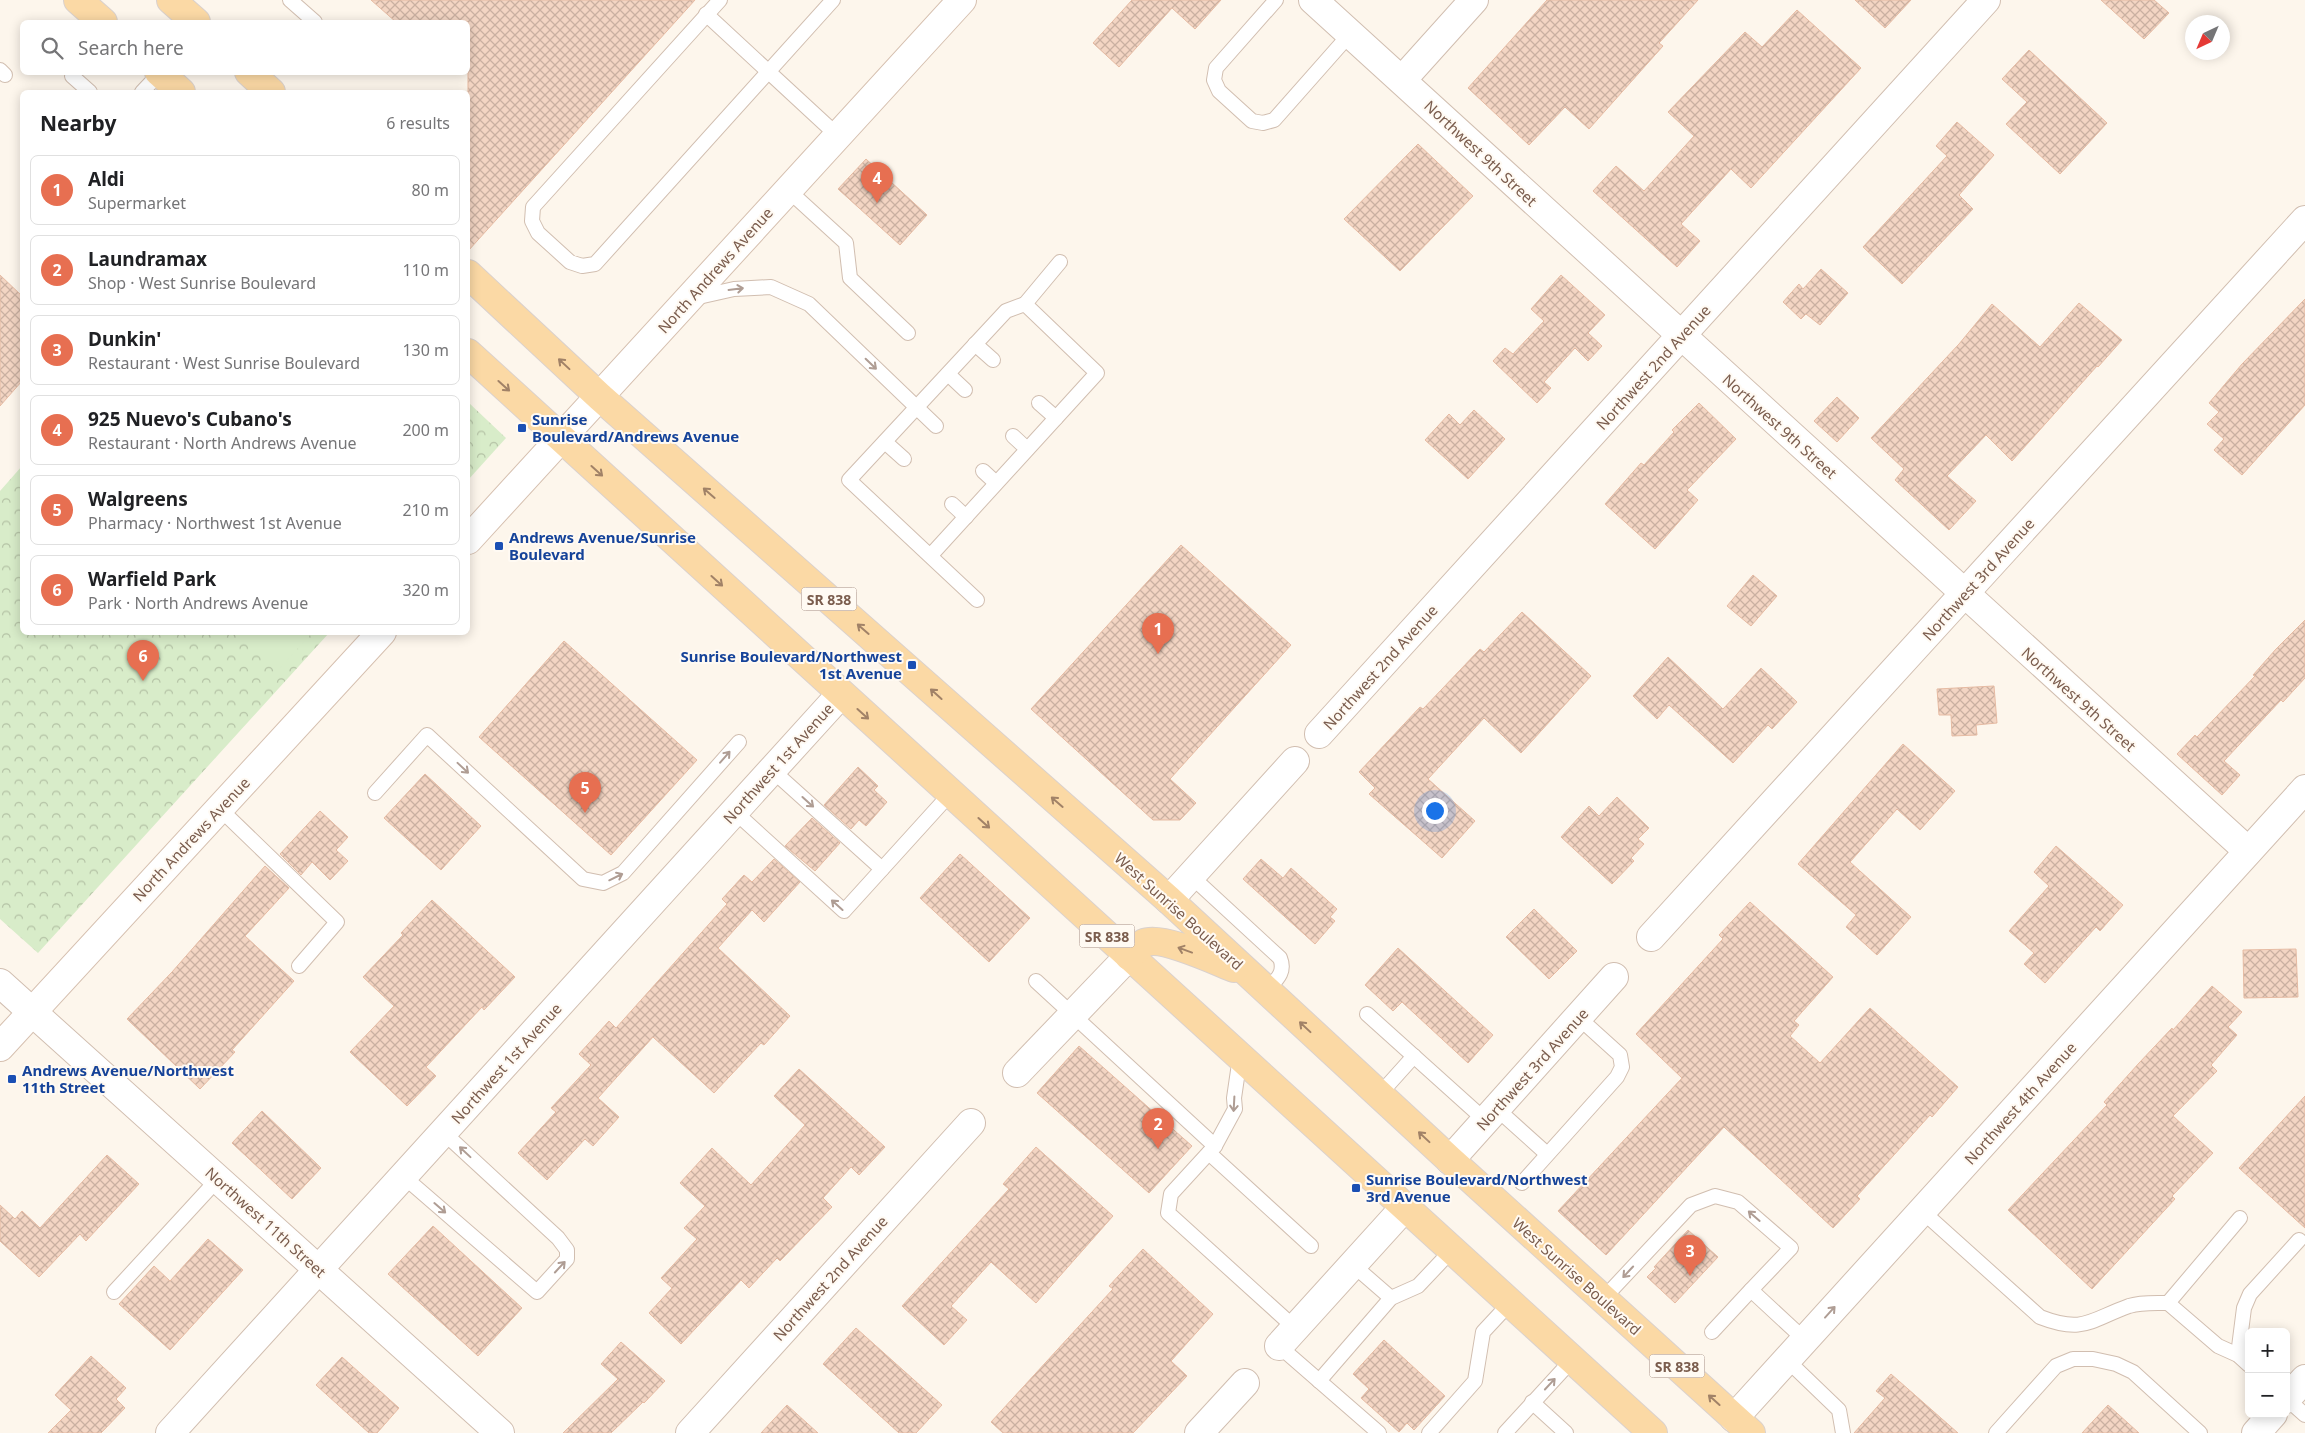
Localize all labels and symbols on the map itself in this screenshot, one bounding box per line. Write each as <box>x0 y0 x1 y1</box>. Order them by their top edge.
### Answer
north arrow <box>2185 15 2230 60</box>
street label: Northwest 9th Street <box>1420 96 1542 211</box>
pin: 4 <box>861 162 893 203</box>
street label: North Andrews Avenue <box>653 203 777 337</box>
one-way arrow <box>728 284 744 294</box>
street label: Northwest 2nd Avenue <box>1591 300 1715 434</box>
one-way arrow <box>558 358 571 370</box>
one-way arrow <box>864 358 877 370</box>
street label: Northwest 9th Street <box>1719 369 1842 483</box>
one-way arrow <box>497 380 510 392</box>
place label: Sunrise Boulevard/Andrews Avenue <box>532 409 739 446</box>
marker: Sunrise Boulevard/Andrews Avenue <box>516 422 528 434</box>
one-way arrow <box>591 465 604 477</box>
one-way arrow <box>702 487 715 498</box>
street label: Northwest 3rd Avenue <box>1918 513 2038 645</box>
place label: Andrews Avenue/Sunrise Boulevard <box>509 527 696 564</box>
marker: Andrews Avenue/Sunrise Boulevard <box>493 540 505 552</box>
one-way arrow <box>711 575 724 587</box>
road number: SR 838 <box>802 588 856 610</box>
street label: Northwest 2nd Avenue <box>1318 600 1442 734</box>
pin: 1 <box>1142 613 1174 654</box>
one-way arrow <box>856 623 869 634</box>
pin: 6 <box>127 640 159 681</box>
street label: Northwest 9th Street <box>2018 642 2141 756</box>
place label: Sunrise Boulevard/Northwest 1st Avenue <box>680 646 902 683</box>
marker: Sunrise Boulevard/Northwest 1st Avenue <box>906 659 918 671</box>
one-way arrow <box>929 688 942 700</box>
street label: Northwest 1st Avenue <box>718 698 838 828</box>
one-way arrow <box>857 708 870 720</box>
one-way arrow <box>719 751 731 764</box>
one-way arrow <box>457 762 470 774</box>
pin: 5 <box>569 772 601 813</box>
street label: North Andrews Avenue <box>128 773 254 905</box>
one-way arrow <box>802 797 815 808</box>
one-way arrow <box>1051 797 1064 808</box>
your location <box>1422 798 1448 824</box>
one-way arrow <box>977 817 990 829</box>
street label: West Sunrise Boulevard <box>1111 848 1247 974</box>
one-way arrow <box>608 872 623 881</box>
one-way arrow <box>831 899 844 910</box>
road number: SR 838 <box>1080 924 1134 948</box>
one-way arrow <box>1177 945 1193 954</box>
street label: Northwest 1st Avenue <box>446 998 566 1128</box>
street label: Northwest 3rd Avenue <box>1472 1003 1592 1135</box>
one-way arrow <box>1298 1021 1311 1033</box>
street label: Northwest 4th Avenue <box>1960 1038 2080 1168</box>
place label: Andrews Avenue/Northwest 11th Street <box>22 1060 234 1097</box>
marker: Andrews Avenue/Northwest 11th Street <box>6 1073 18 1085</box>
one-way arrow <box>1229 1095 1238 1111</box>
pin: 2 <box>1142 1108 1174 1149</box>
one-way arrow <box>1418 1131 1431 1143</box>
one-way arrow <box>458 1146 471 1157</box>
street label: Northwest 11th Street <box>201 1162 331 1282</box>
place label: Sunrise Boulevard/Northwest 3rd Avenue <box>1366 1169 1588 1206</box>
marker: Sunrise Boulevard/Northwest 3rd Avenue <box>1350 1182 1362 1194</box>
one-way arrow <box>434 1202 447 1214</box>
street label: Northwest 2nd Avenue <box>768 1211 892 1345</box>
one-way arrow <box>1748 1211 1761 1222</box>
street label: West Sunrise Boulevard <box>1509 1213 1645 1339</box>
pin: 3 <box>1674 1235 1706 1276</box>
one-way arrow <box>554 1261 566 1274</box>
one-way arrow <box>1622 1265 1634 1278</box>
one-way arrow <box>1825 1306 1836 1319</box>
road number: SR 838 <box>1650 1354 1704 1378</box>
one-way arrow <box>1544 1378 1556 1390</box>
one-way arrow <box>1708 1394 1721 1406</box>

